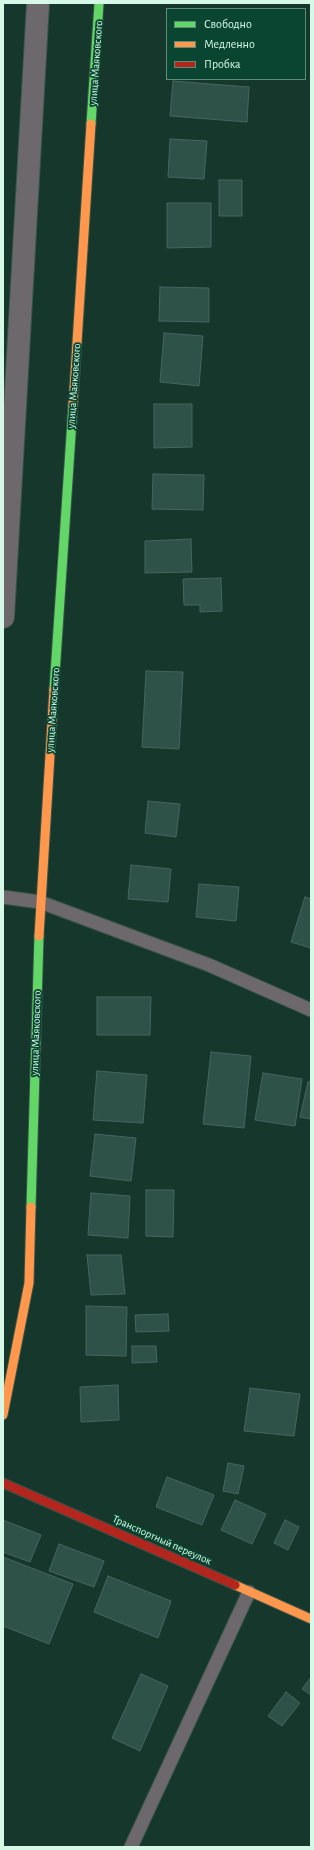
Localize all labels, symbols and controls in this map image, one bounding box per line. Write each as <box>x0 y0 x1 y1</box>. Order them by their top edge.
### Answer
legend <box>166 8 306 80</box>
text: Свободно <box>204 18 252 30</box>
street label: улица Маяковского <box>86 20 106 106</box>
text: Медленно <box>204 38 255 50</box>
text: Пробка <box>204 58 241 70</box>
street label: улица Маяковского <box>64 343 84 429</box>
street label: улица Маяковского <box>43 667 63 753</box>
street label: улица Маяковского <box>28 990 44 1076</box>
street label: Транспортный переулок <box>110 1512 214 1568</box>

